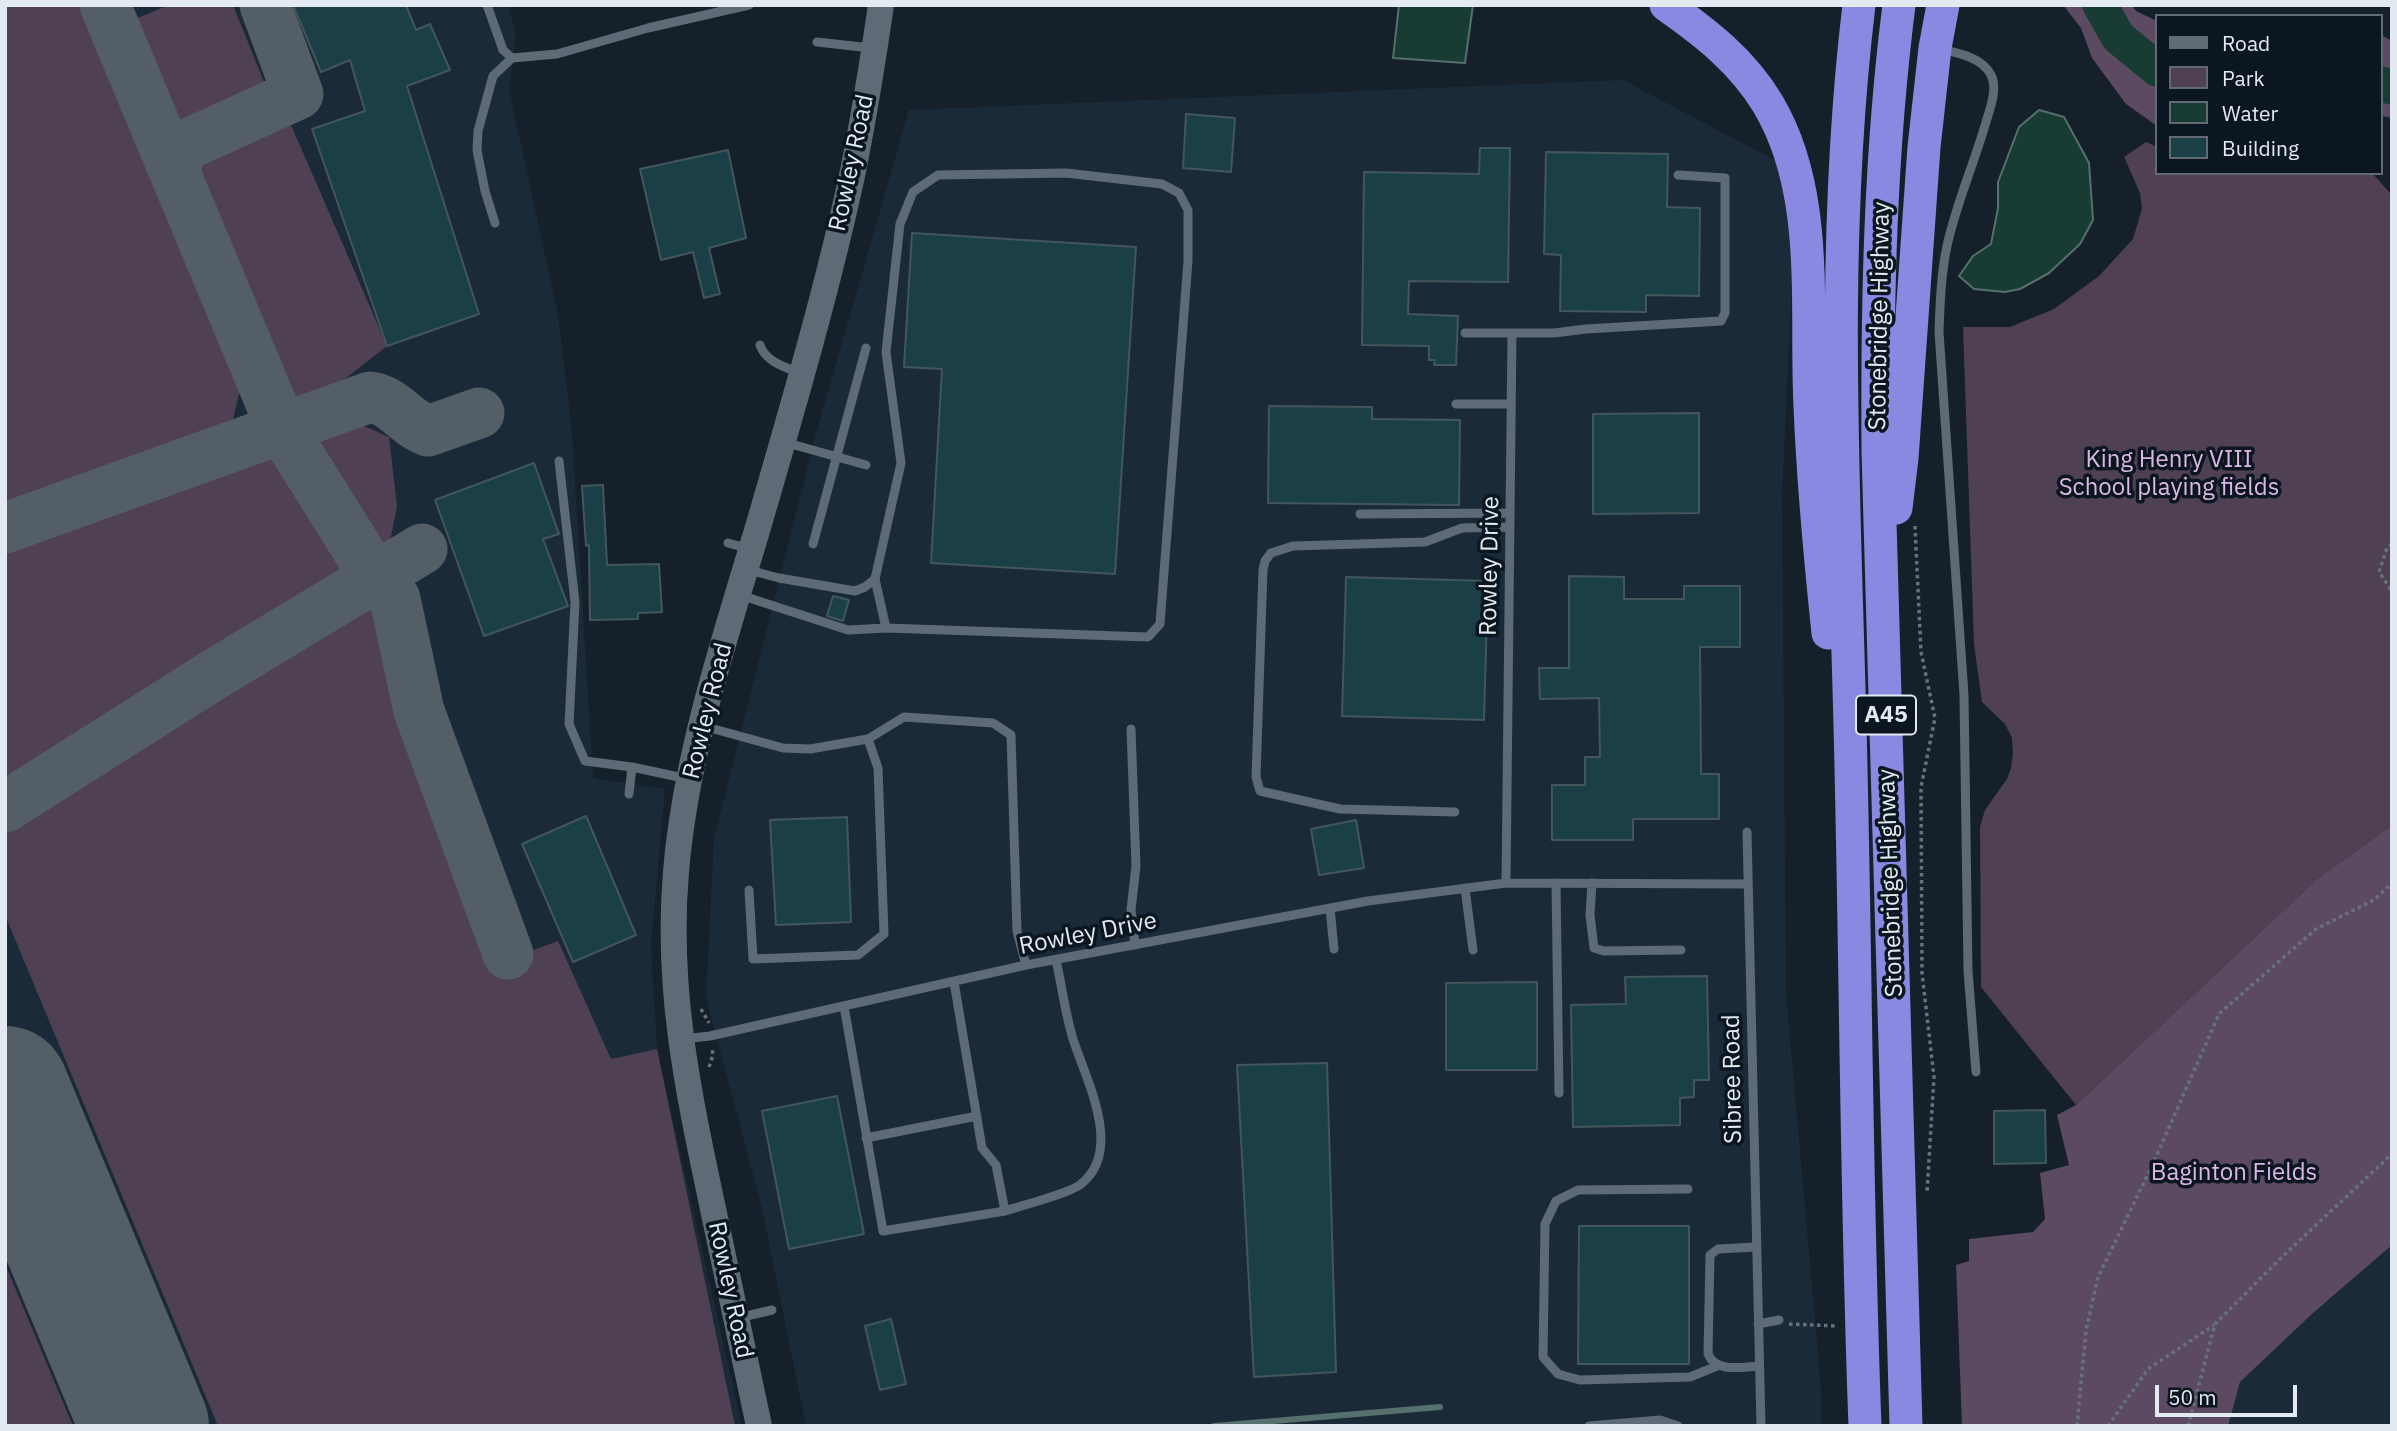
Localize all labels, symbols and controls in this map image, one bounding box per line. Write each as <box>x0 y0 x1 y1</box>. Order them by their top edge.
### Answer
legend <box>2156 14 2383 175</box>
text: Road <box>2222 29 2270 57</box>
text: Park <box>2222 64 2265 92</box>
street label: Rowley Road <box>823 92 881 234</box>
text: Water <box>2222 99 2278 127</box>
text: Building <box>2222 134 2299 162</box>
street label: Stonebridge Highway <box>1864 201 1896 431</box>
park label: King Henry VIII School playing fields <box>2059 446 2279 502</box>
street label: Rowley Drive <box>1474 496 1506 636</box>
street label: Rowley Road <box>677 640 739 782</box>
road number: A45 <box>1856 695 1916 734</box>
street label: Stonebridge Highway <box>1873 768 1909 998</box>
street label: Rowley Drive <box>1017 907 1159 961</box>
street label: Sibree Road <box>1717 1014 1749 1144</box>
park label: Baginton Fields <box>2151 1159 2317 1187</box>
street label: Rowley Road <box>701 1219 759 1361</box>
scale bar <box>2159 1372 2301 1416</box>
text: 50 m <box>2168 1383 2217 1411</box>

